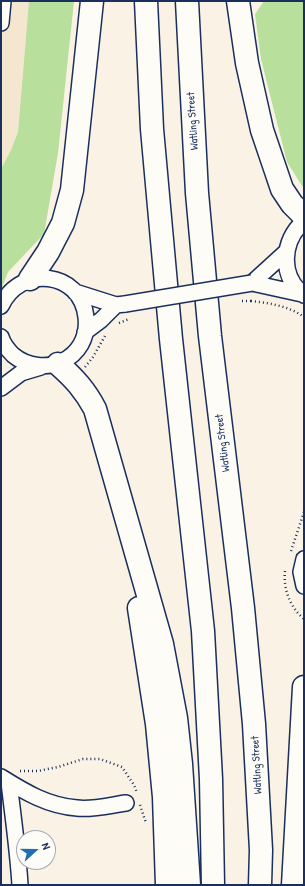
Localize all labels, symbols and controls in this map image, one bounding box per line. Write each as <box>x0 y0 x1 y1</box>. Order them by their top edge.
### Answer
street label: Watling Street <box>184 91 202 151</box>
street label: Watling Street <box>213 413 233 473</box>
street label: Watling Street <box>249 736 265 794</box>
north arrow <box>16 830 56 870</box>
text: N <box>39 841 54 851</box>

